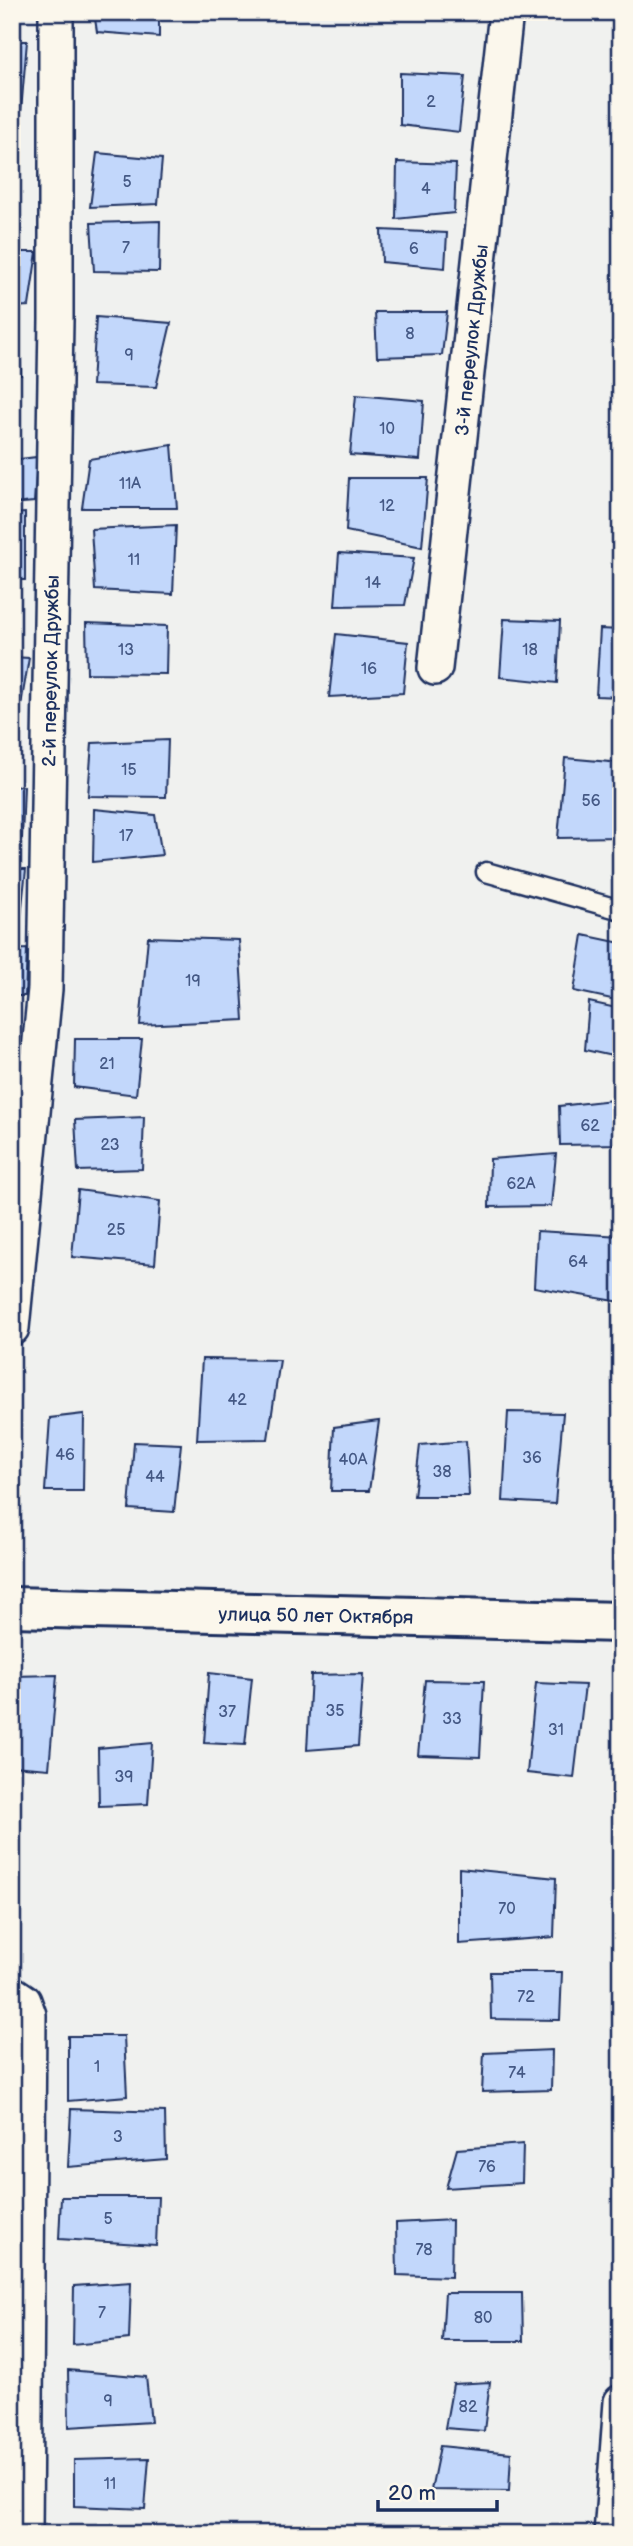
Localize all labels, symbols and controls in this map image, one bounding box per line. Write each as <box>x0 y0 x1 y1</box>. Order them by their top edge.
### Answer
house number: 2 <box>426 93 436 112</box>
house number: 5 <box>122 173 132 192</box>
house number: 4 <box>421 180 431 199</box>
house number: 7 <box>122 239 130 258</box>
house number: 6 <box>409 240 419 259</box>
street label: 3-й переулок Дружбы <box>451 243 494 437</box>
house number: 8 <box>405 325 415 344</box>
house number: 9 <box>124 346 134 365</box>
house number: 10 <box>379 420 395 439</box>
house number: 11А <box>119 475 141 494</box>
house number: 12 <box>379 497 395 516</box>
house number: 11 <box>128 551 140 570</box>
house number: 14 <box>365 574 381 593</box>
street label: 2-й переулок Дружбы <box>38 575 65 767</box>
house number: 13 <box>118 641 134 660</box>
house number: 18 <box>522 641 538 660</box>
house number: 16 <box>361 660 377 679</box>
house number: 15 <box>121 761 137 780</box>
house number: 56 <box>582 792 601 811</box>
house number: 17 <box>119 827 133 846</box>
house number: 19 <box>185 972 201 991</box>
house number: 21 <box>99 1055 115 1074</box>
house number: 62 <box>580 1117 600 1136</box>
house number: 23 <box>101 1136 120 1155</box>
house number: 62А <box>507 1175 536 1194</box>
house number: 25 <box>107 1221 125 1240</box>
house number: 64 <box>568 1253 588 1272</box>
house number: 42 <box>227 1391 247 1410</box>
house number: 46 <box>55 1446 75 1465</box>
house number: 36 <box>522 1449 542 1468</box>
house number: 40А <box>339 1451 368 1470</box>
house number: 38 <box>432 1463 452 1482</box>
house number: 44 <box>145 1468 165 1487</box>
street label: улица 50 лет Октября <box>218 1603 414 1630</box>
house number: 35 <box>325 1702 345 1721</box>
house number: 37 <box>218 1703 236 1722</box>
house number: 33 <box>442 1710 462 1729</box>
house number: 31 <box>548 1721 564 1740</box>
house number: 39 <box>114 1768 134 1787</box>
house number: 70 <box>498 1900 516 1919</box>
house number: 72 <box>517 1988 535 2007</box>
house number: 1 <box>94 2058 100 2077</box>
house number: 74 <box>508 2064 526 2083</box>
house number: 3 <box>113 2128 123 2147</box>
house number: 76 <box>478 2158 496 2177</box>
house number: 5 <box>103 2210 113 2229</box>
house number: 78 <box>415 2241 433 2260</box>
house number: 7 <box>98 2304 106 2323</box>
house number: 80 <box>474 2309 492 2328</box>
house number: 9 <box>103 2392 113 2411</box>
house number: 82 <box>459 2398 478 2417</box>
scale bar <box>378 2469 496 2513</box>
house number: 11 <box>104 2475 116 2494</box>
text: 20 m <box>388 2481 436 2506</box>

